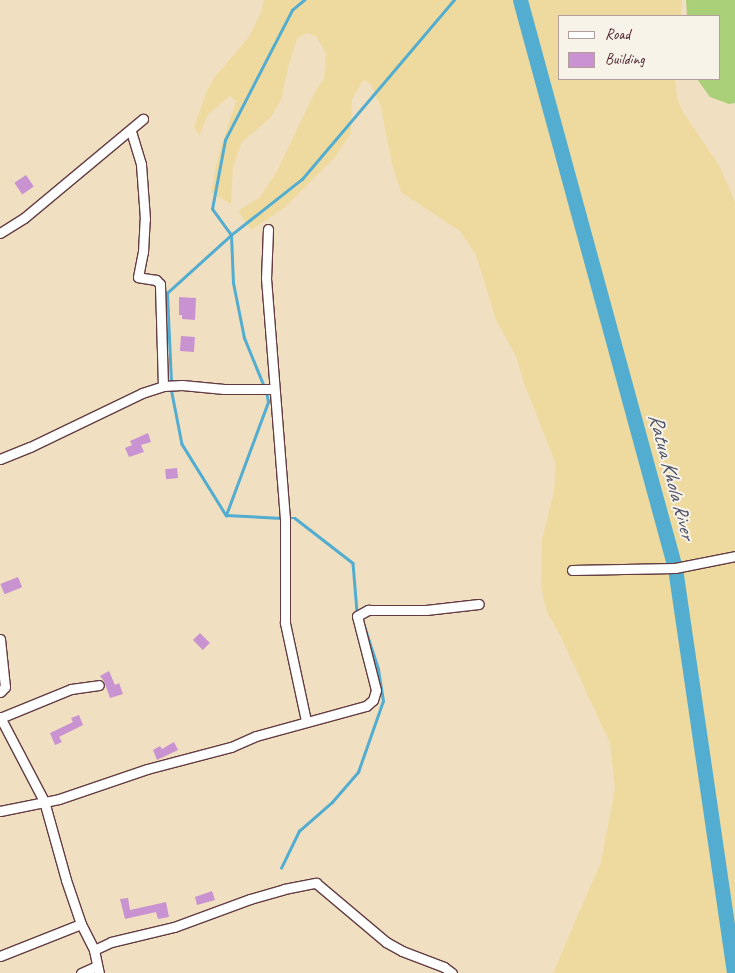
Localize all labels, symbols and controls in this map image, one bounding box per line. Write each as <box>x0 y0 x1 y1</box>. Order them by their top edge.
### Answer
legend <box>558 15 720 80</box>
text: Road <box>605 25 630 44</box>
text: Building <box>605 50 644 69</box>
water label: Ratua Khola River <box>643 410 701 542</box>

